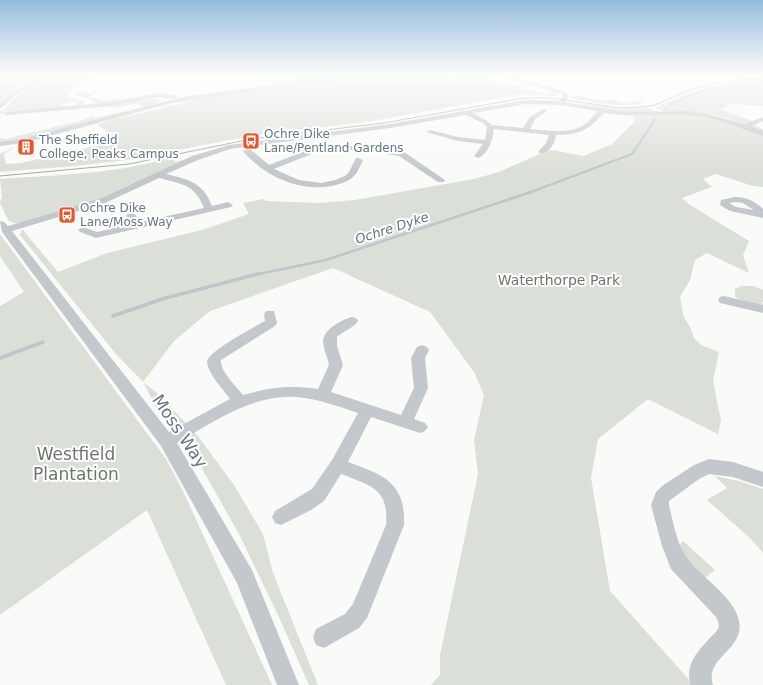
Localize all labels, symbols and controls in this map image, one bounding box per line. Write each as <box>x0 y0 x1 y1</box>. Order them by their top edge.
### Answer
place label: Ochre Dike Lane/Pentland Gardens <box>264 127 404 155</box>
bus stop icon: Ochre Dike Lane/Pentland Gardens <box>241 131 261 151</box>
place label: The Sheffield College, Peaks Campus <box>38 133 179 161</box>
building icon: The Sheffield College, Peaks Campus <box>16 137 36 157</box>
place label: Ochre Dike Lane/Moss Way <box>80 201 173 229</box>
bus stop icon: Ochre Dike Lane/Moss Way <box>57 205 77 225</box>
water label: Ochre Dyke <box>353 209 431 247</box>
park label: Waterthorpe Park <box>498 272 621 288</box>
street label: Moss Way <box>148 390 212 472</box>
park label: Westfield Plantation <box>33 444 119 484</box>

